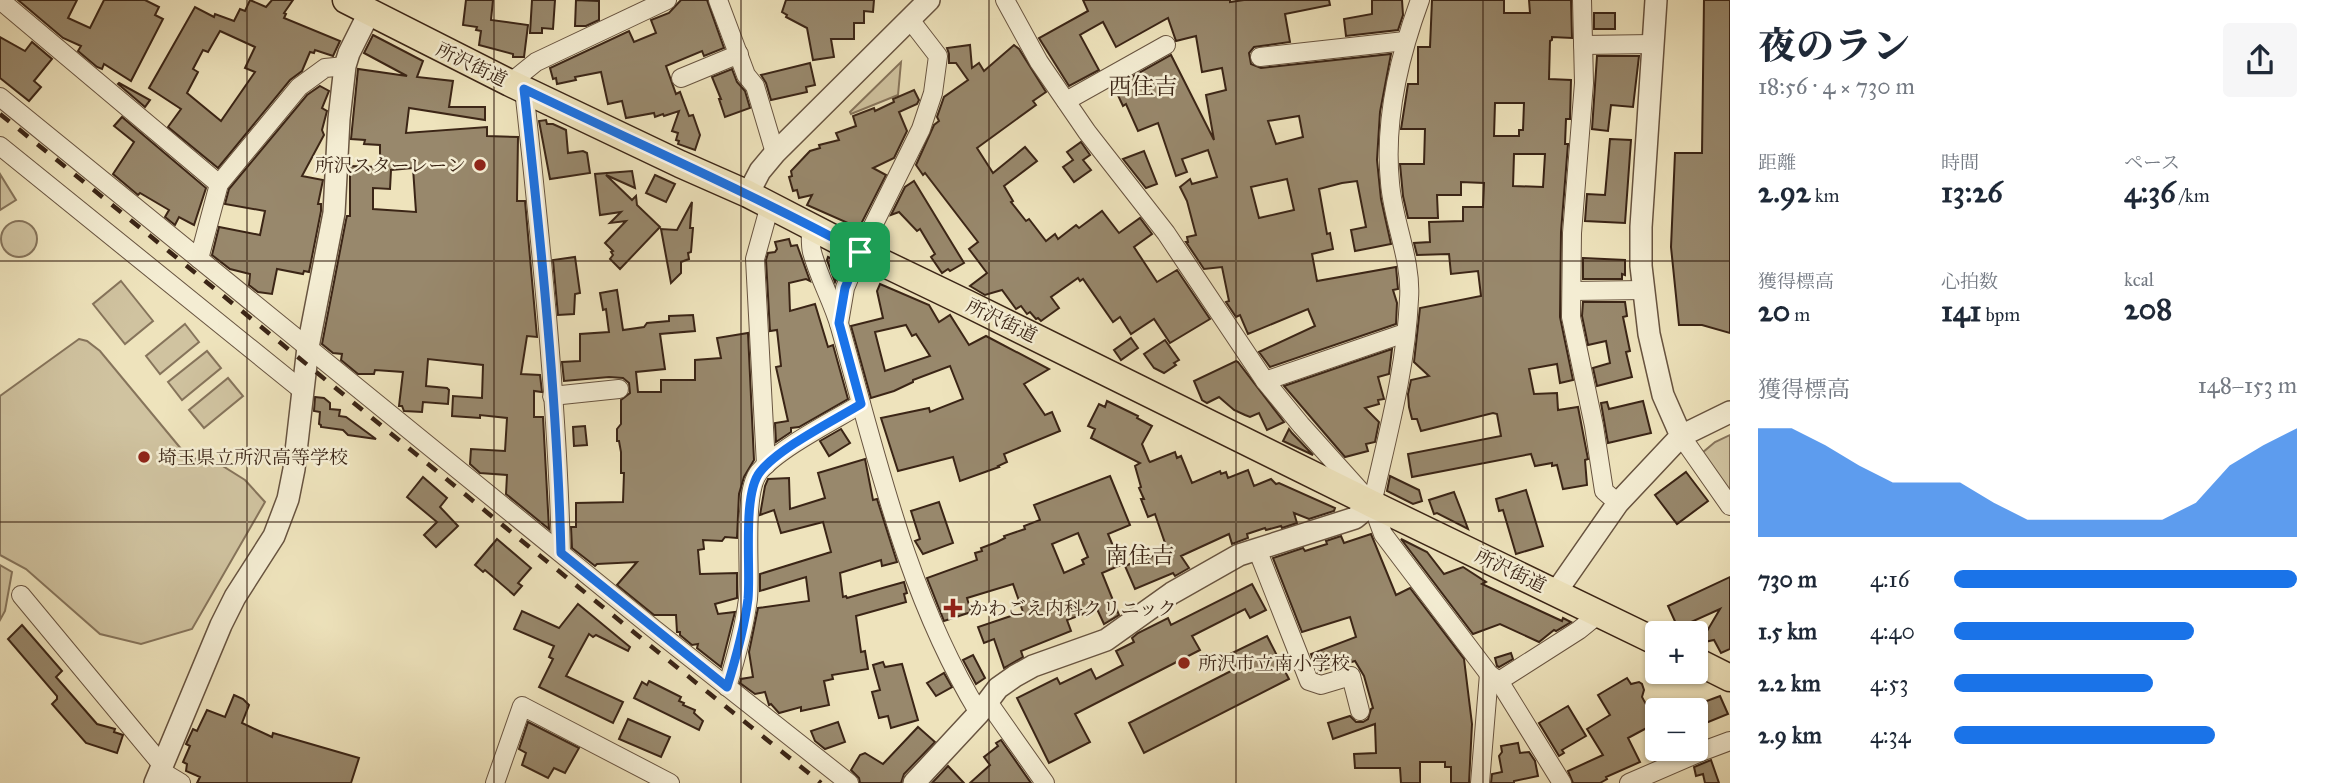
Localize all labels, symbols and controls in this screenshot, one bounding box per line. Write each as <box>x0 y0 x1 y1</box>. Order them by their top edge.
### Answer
text: 夜のラン <box>1758 23 1910 69</box>
button: share <box>2223 23 2297 97</box>
street label: 所沢街道 <box>433 37 511 91</box>
district label: 西住吉 <box>1109 72 1178 100</box>
text: 18:56 · 4 × 730 m <box>1758 72 1915 100</box>
text: 距離 <box>1758 151 1796 174</box>
text: 時間 <box>1941 151 1979 174</box>
text: ペース <box>2124 151 2180 174</box>
place label: 所沢スターレーン <box>315 154 466 177</box>
marker: 所沢スターレーン <box>472 157 488 173</box>
text: 2.92 <box>1758 174 1811 210</box>
text: 13:26 <box>1941 174 2003 210</box>
text: 4:36 <box>2124 174 2176 210</box>
text: km <box>1811 184 1839 207</box>
text: /km <box>2176 184 2210 207</box>
pin <box>830 222 890 282</box>
icon: arrive <box>841 233 879 271</box>
text: kcal <box>2124 268 2154 291</box>
text: 獲得標高 <box>1758 270 1834 293</box>
text: 心拍数 <box>1941 270 1998 293</box>
text: 208 <box>2124 291 2172 327</box>
street label: 所沢街道 <box>963 293 1041 347</box>
text: 20 <box>1758 293 1790 329</box>
text: 141 <box>1941 293 1981 329</box>
text: m <box>1790 303 1810 326</box>
text: bpm <box>1981 303 2020 326</box>
text: 148–153 m <box>2198 371 2297 399</box>
text: 獲得標高 <box>1758 375 1850 403</box>
place label: 埼玉県立所沢高等学校 <box>158 446 348 469</box>
marker: 埼玉県立所沢高等学校 <box>136 449 152 465</box>
district label: 南住吉 <box>1106 541 1175 569</box>
street label: 所沢街道 <box>1472 543 1550 597</box>
text: 730 m <box>1758 565 1817 593</box>
text: 4:16 <box>1870 565 1909 593</box>
place label: かわごえ内科クリニック <box>969 597 1177 620</box>
marker: かわごえ内科クリニック <box>943 598 963 618</box>
text: 1.5 km <box>1758 617 1817 645</box>
text: 4:40 <box>1870 617 1915 645</box>
map controls <box>1645 621 1708 761</box>
button: + <box>1645 621 1708 684</box>
place label: 所沢市立南小学校 <box>1198 652 1350 675</box>
marker: 所沢市立南小学校 <box>1176 655 1192 671</box>
text: 2.2 km <box>1758 669 1821 697</box>
text: 4:53 <box>1870 669 1909 697</box>
button: − <box>1645 698 1708 761</box>
text: 2.9 km <box>1758 721 1822 749</box>
text: 4:34 <box>1870 721 1911 749</box>

